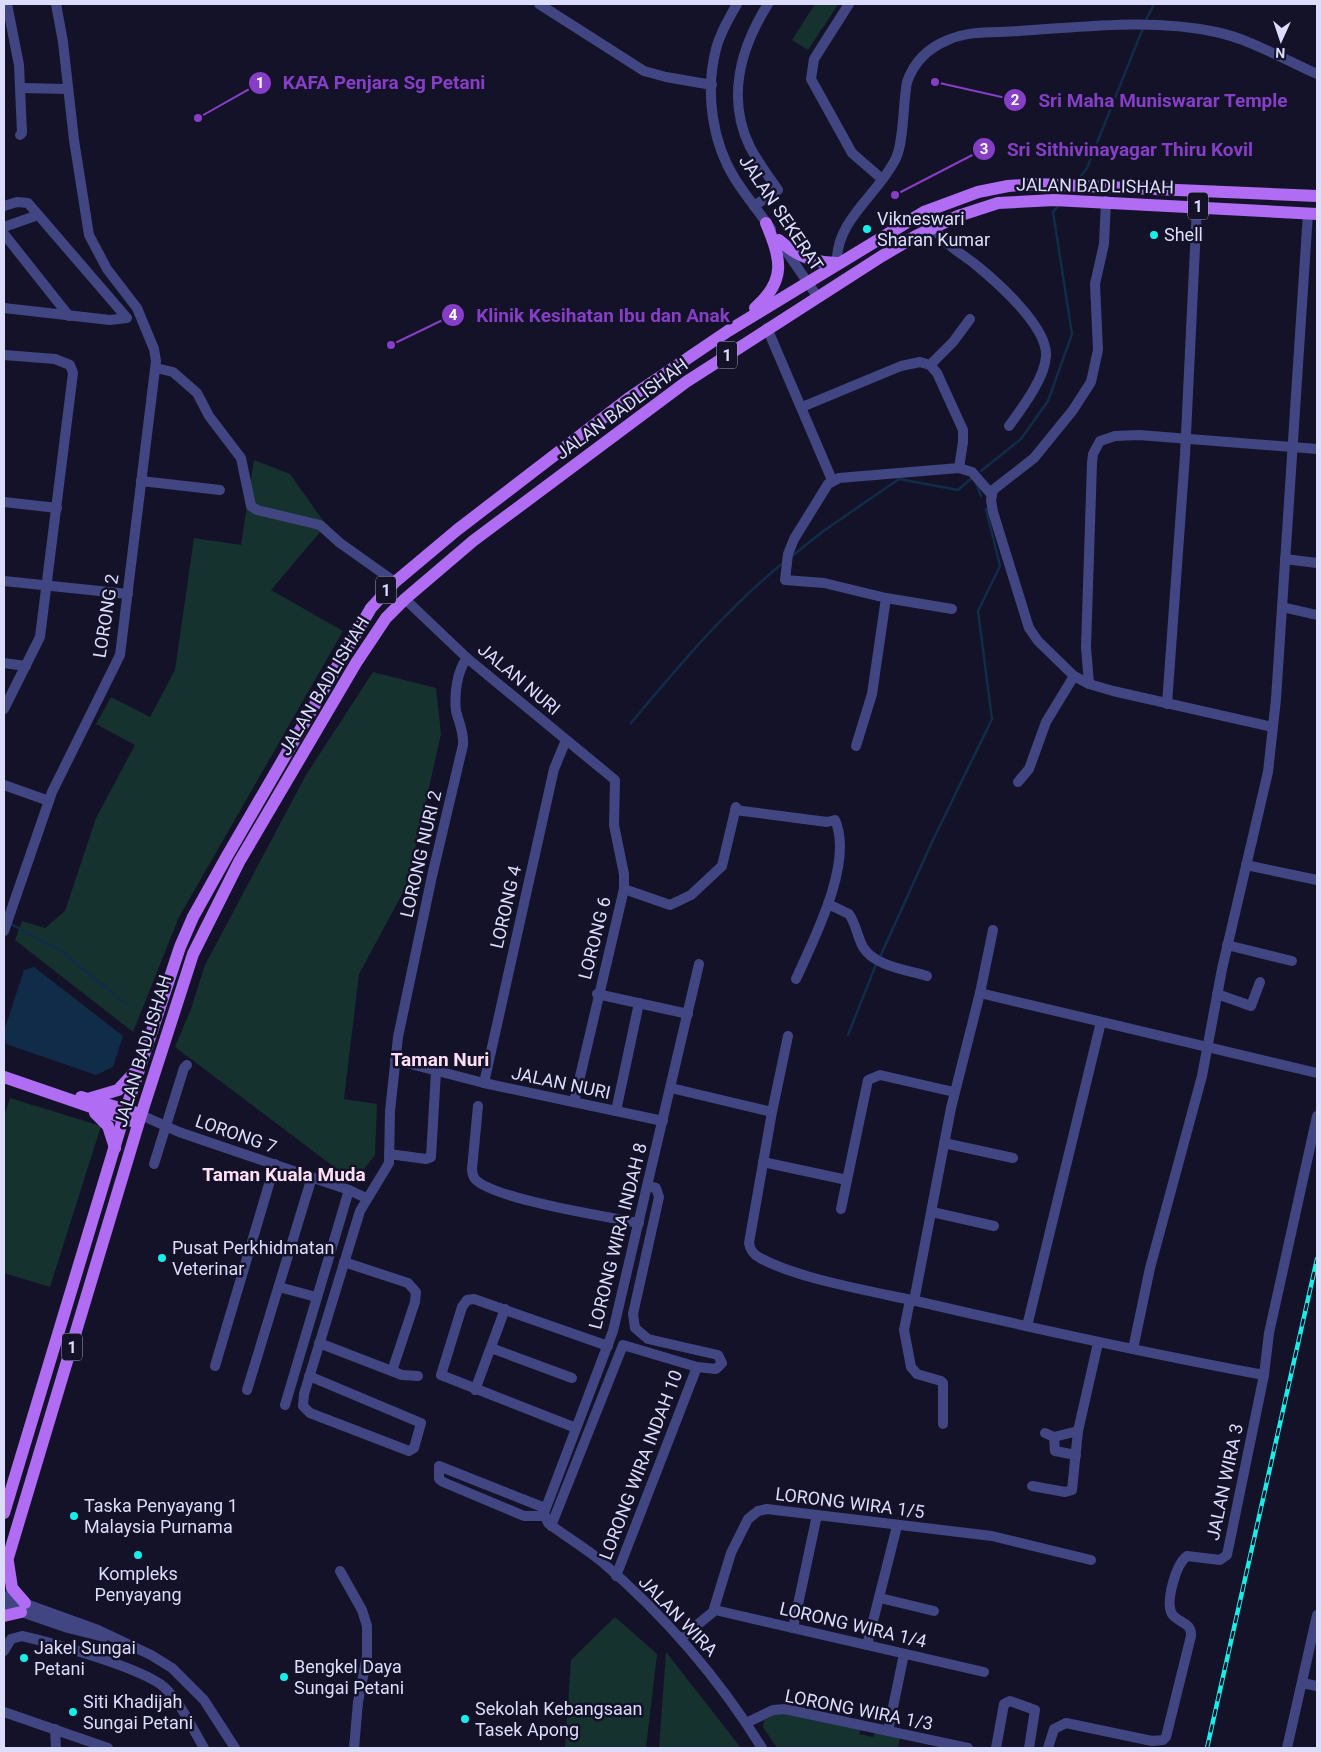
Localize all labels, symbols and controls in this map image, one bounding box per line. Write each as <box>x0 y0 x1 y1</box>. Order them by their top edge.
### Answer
north arrow <box>1256 15 1306 65</box>
text: N <box>1275 45 1286 61</box>
callout: KAFA Penjara Sg Petani <box>248 66 496 100</box>
text: KAFA Penjara Sg Petani <box>283 71 485 94</box>
text: 1 <box>256 74 264 92</box>
callout: Sri Maha Muniswarar Temple <box>1003 83 1298 117</box>
text: Sri Maha Muniswarar Temple <box>1038 89 1288 112</box>
text: 2 <box>1011 91 1020 109</box>
callout: Sri Sithivinayagar Thiru Kovil <box>972 132 1264 166</box>
text: Sri Sithivinayagar Thiru Kovil <box>1007 138 1253 161</box>
text: 3 <box>980 140 988 158</box>
street label: JALAN SEKERAT <box>735 151 828 275</box>
street label: JALAN BADLISHAH <box>1016 174 1174 197</box>
road number: 1 <box>1188 192 1208 220</box>
place label: Vikneswari Sharan Kumar <box>877 208 990 250</box>
marker: Vikneswari Sharan Kumar <box>861 223 873 235</box>
place label: Shell <box>1164 224 1203 245</box>
marker: Shell <box>1148 229 1160 241</box>
callout: Klinik Kesihatan Ibu dan Anak <box>441 298 740 332</box>
text: Klinik Kesihatan Ibu dan Anak <box>476 304 731 327</box>
text: 4 <box>449 306 458 324</box>
road number: 1 <box>717 342 737 368</box>
street label: JALAN BADLISHAH <box>552 354 692 464</box>
street label: LORONG 2 <box>89 572 122 659</box>
road number: 1 <box>376 576 396 604</box>
street label: JALAN BADLISHAH <box>274 613 373 759</box>
street label: JALAN NURI <box>474 638 565 719</box>
street label: LORONG NURI 2 <box>396 788 445 919</box>
street label: LORONG 4 <box>486 863 525 951</box>
street label: LORONG 6 <box>574 894 615 981</box>
street label: JALAN BADLISHAH <box>109 972 176 1129</box>
district label: Taman Nuri <box>391 1048 489 1071</box>
street label: JALAN NURI <box>510 1062 613 1103</box>
street label: LORONG 7 <box>193 1110 280 1157</box>
street label: LORONG WIRA INDAH 8 <box>584 1141 651 1331</box>
district label: Taman Kuala Muda <box>202 1163 366 1186</box>
place label: Pusat Perkhidmatan Veterinar <box>172 1237 334 1279</box>
marker: Pusat Perkhidmatan Veterinar <box>156 1252 168 1264</box>
road number: 1 <box>62 1334 82 1360</box>
street label: LORONG WIRA INDAH 10 <box>595 1367 686 1563</box>
street label: JALAN WIRA 3 <box>1202 1422 1247 1542</box>
street label: LORONG WIRA 1/5 <box>774 1483 926 1522</box>
place label: Taska Penyayang 1 Malaysia Purnama <box>84 1495 238 1537</box>
marker: Taska Penyayang 1 Malaysia Purnama <box>68 1510 80 1522</box>
marker: Kompleks Penyayang <box>132 1549 144 1561</box>
place label: Kompleks Penyayang <box>95 1563 182 1605</box>
street label: JALAN WIRA <box>635 1571 722 1661</box>
street label: LORONG WIRA 1/4 <box>777 1597 929 1652</box>
place label: Jakel Sungai Petani <box>34 1637 136 1679</box>
marker: Jakel Sungai Petani <box>18 1652 30 1664</box>
place label: Bengkel Daya Sungai Petani <box>294 1656 404 1698</box>
marker: Bengkel Daya Sungai Petani <box>278 1671 290 1683</box>
street label: LORONG WIRA 1/3 <box>783 1685 935 1734</box>
place label: Siti Khadijah Sungai Petani <box>83 1691 193 1733</box>
place label: Sekolah Kebangsaan Tasek Apong <box>475 1698 643 1740</box>
marker: Siti Khadijah Sungai Petani <box>67 1706 79 1718</box>
marker: Sekolah Kebangsaan Tasek Apong <box>459 1713 471 1725</box>

